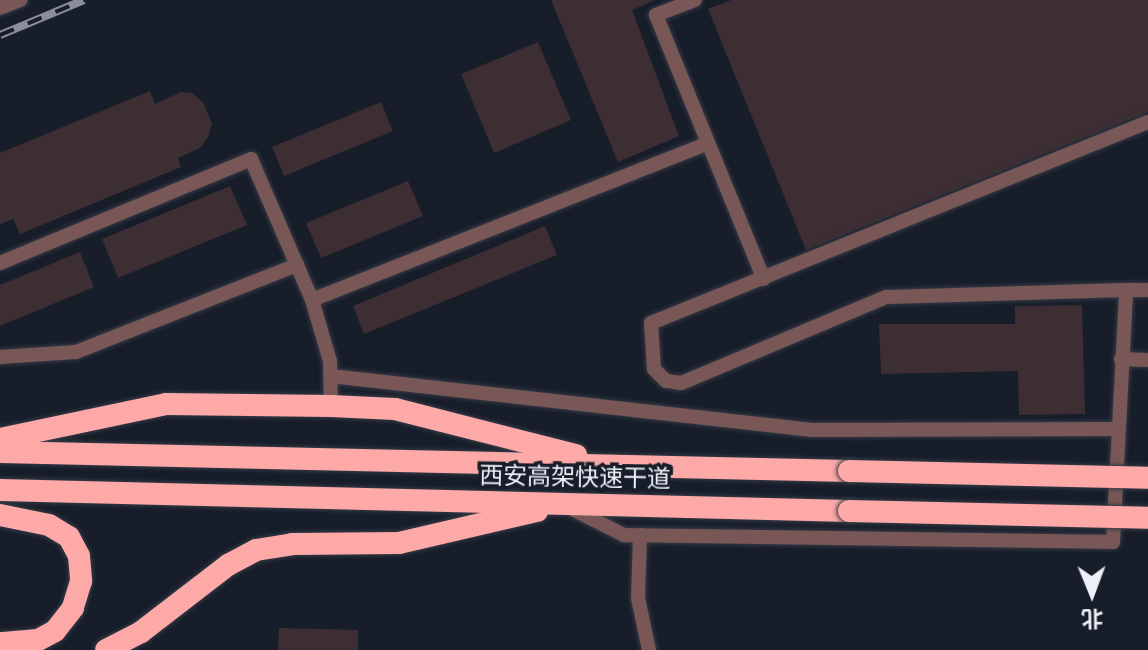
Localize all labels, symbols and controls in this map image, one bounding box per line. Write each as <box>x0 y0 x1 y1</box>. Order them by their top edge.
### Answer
street label: 西安高架快速干道 <box>479 462 671 494</box>
north arrow <box>1052 554 1132 634</box>
text: 北 <box>1081 605 1104 631</box>

